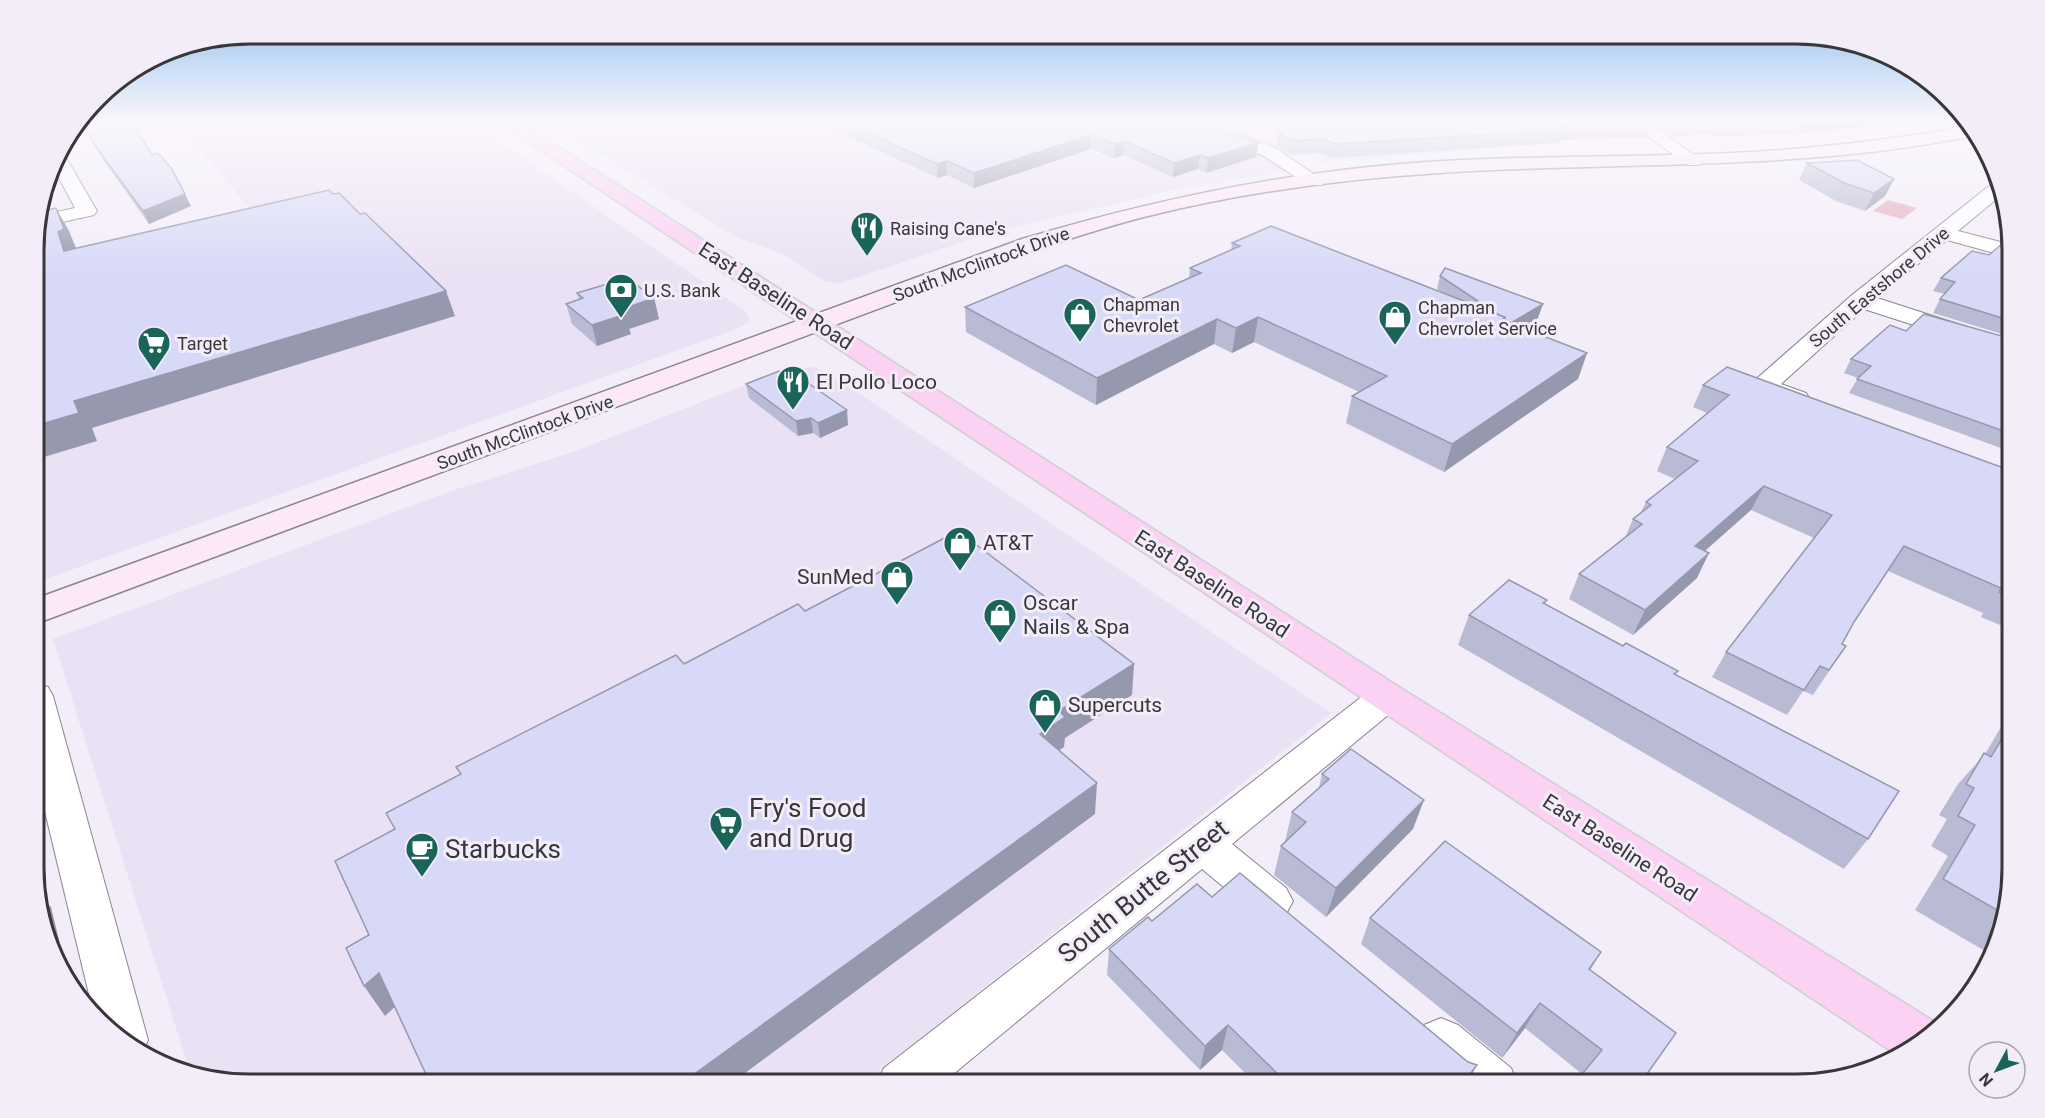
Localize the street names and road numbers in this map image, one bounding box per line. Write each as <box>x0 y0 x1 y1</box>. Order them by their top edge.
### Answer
street label: South McClintock Drive <box>890 222 1072 306</box>
street label: South Eastshore Drive <box>1805 222 1953 352</box>
street label: East Baseline Road <box>694 237 858 355</box>
street label: South McClintock Drive <box>434 390 616 474</box>
street label: East Baseline Road <box>1130 525 1294 643</box>
street label: East Baseline Road <box>1538 789 1702 907</box>
street label: South Butte Street <box>1052 813 1234 969</box>

